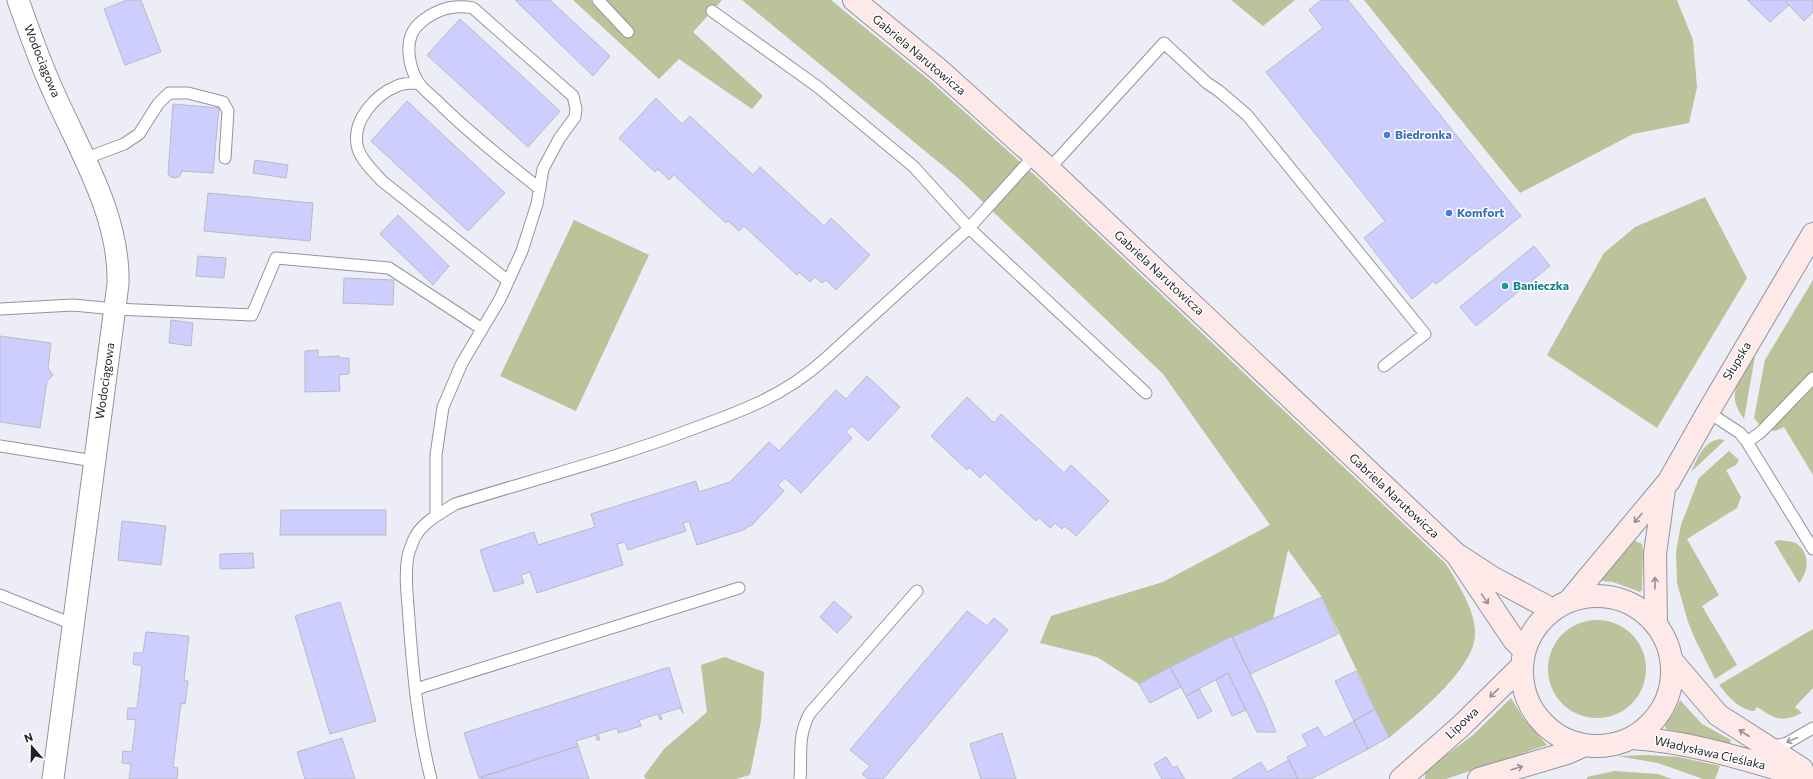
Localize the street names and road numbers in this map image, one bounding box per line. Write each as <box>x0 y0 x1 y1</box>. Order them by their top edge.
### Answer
street label: Gabriela Narutowicza <box>870 11 969 97</box>
street label: Wodociągowa <box>22 22 64 99</box>
street label: Gabriela Narutowicza <box>1112 227 1207 317</box>
street label: Słupska <box>1719 339 1753 382</box>
street label: Wodociągowa <box>92 342 116 420</box>
street label: Gabriela Narutowicza <box>1347 450 1442 540</box>
street label: Lipowa <box>1442 704 1481 741</box>
street label: Władysława Cieślaka <box>1653 732 1767 772</box>

